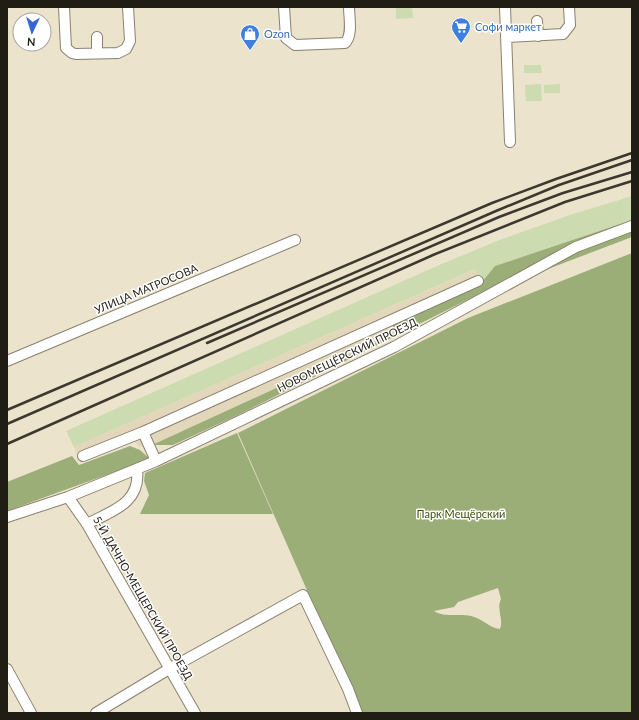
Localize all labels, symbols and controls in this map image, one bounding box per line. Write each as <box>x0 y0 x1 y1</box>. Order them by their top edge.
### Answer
north arrow <box>12 12 52 52</box>
supermarket icon: Софи маркет <box>450 16 472 44</box>
place label: Софи маркет <box>475 20 542 33</box>
shop icon: Ozon <box>239 23 261 51</box>
place label: Ozon <box>264 27 290 40</box>
text: N <box>27 36 36 49</box>
street label: УЛИЦА МАТРОСОВА <box>92 261 200 316</box>
street label: НОВОМЕЩЁРСКИЙ ПРОЕЗД <box>275 315 419 394</box>
park label: Парк Мещёрский <box>417 507 505 520</box>
street label: 5-Й ДАЧНО-МЕЩЕРСКИЙ ПРОЕЗД <box>91 514 196 682</box>

